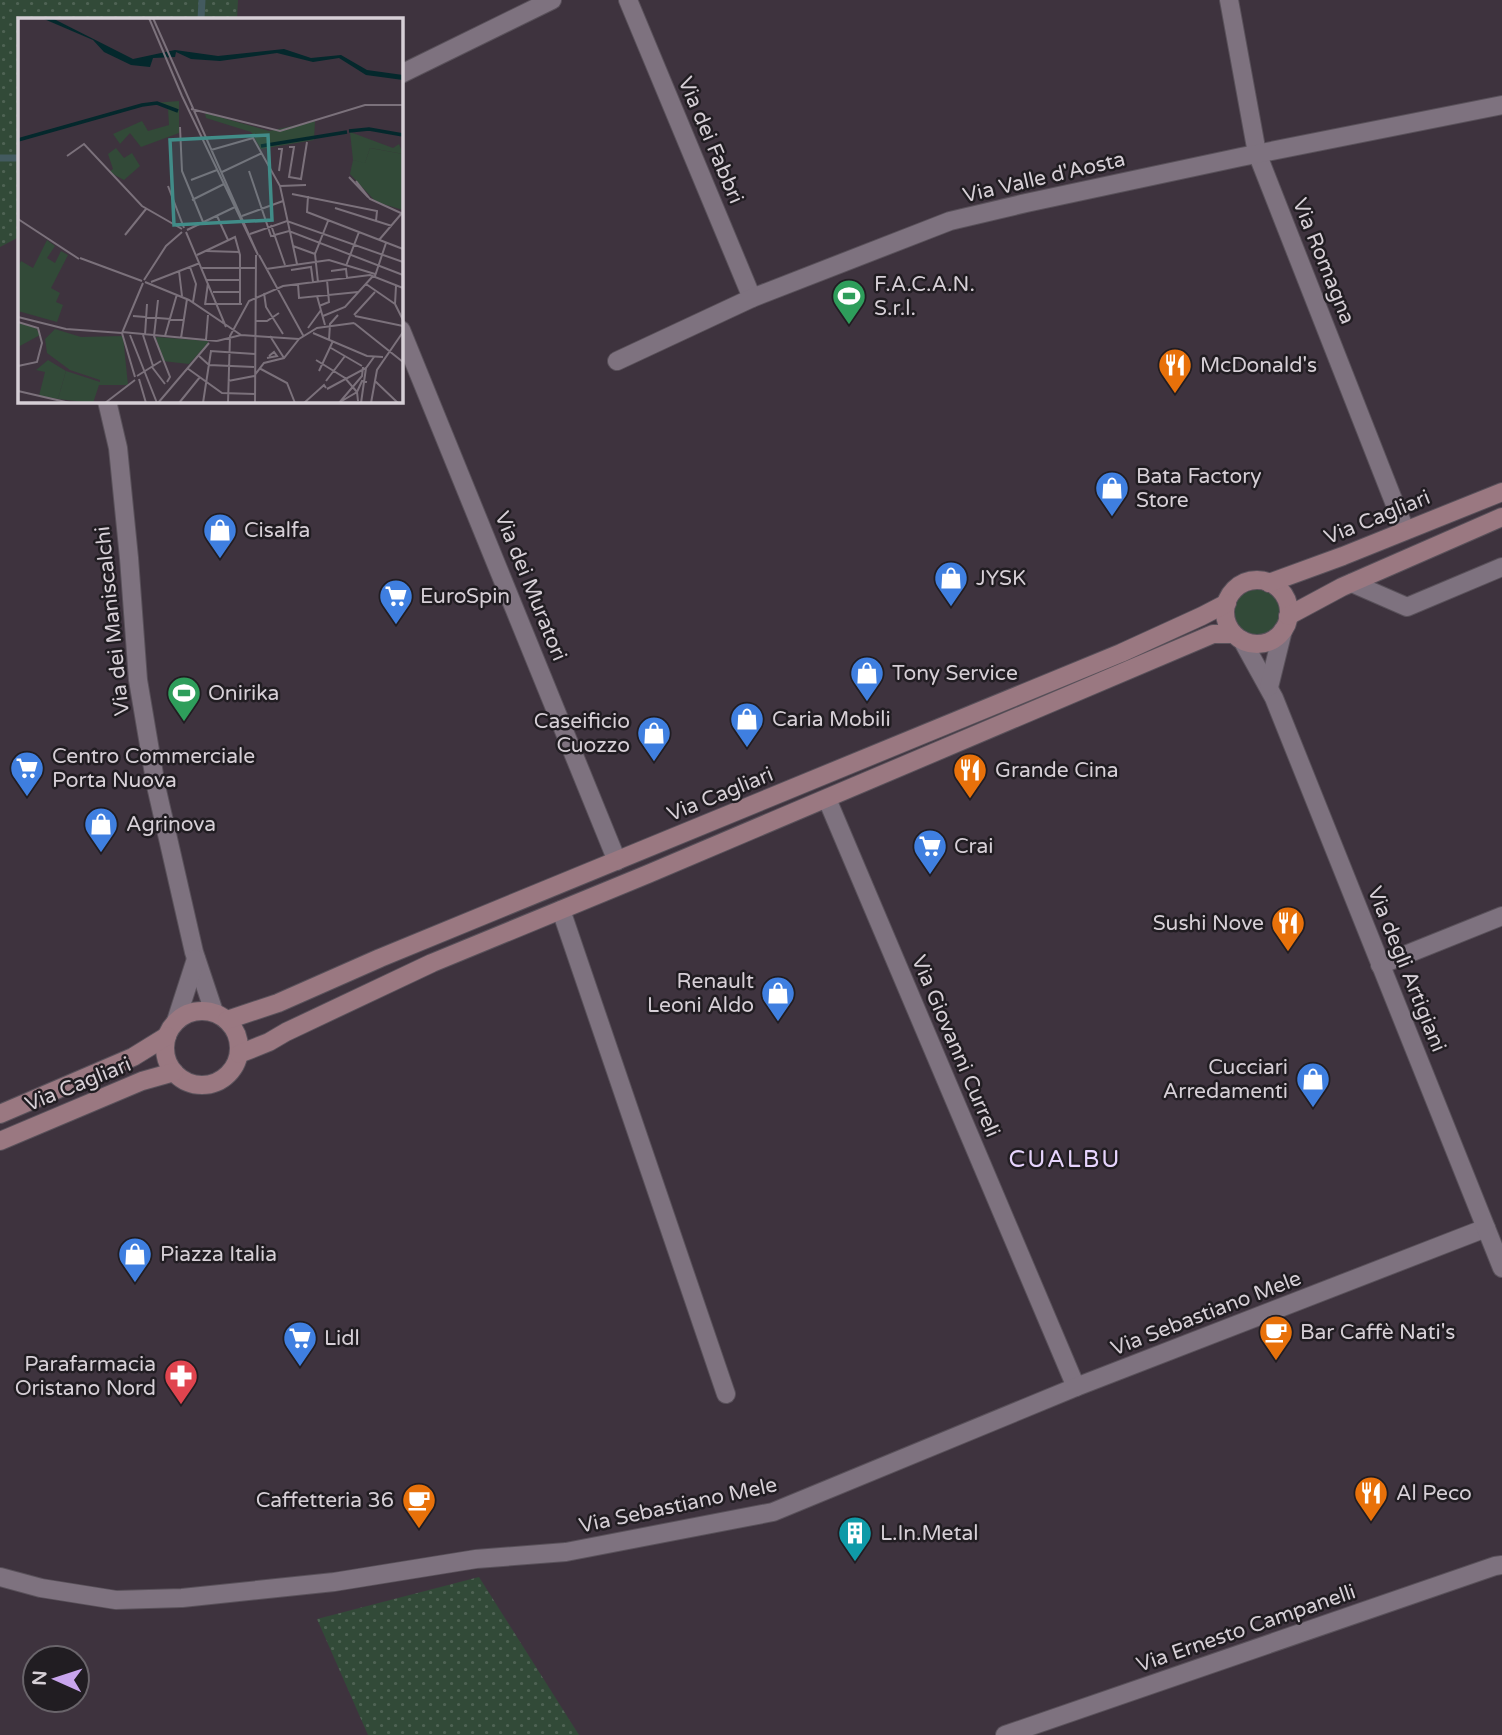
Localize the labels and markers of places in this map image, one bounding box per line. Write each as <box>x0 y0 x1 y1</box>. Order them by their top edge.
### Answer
place label: F.A.C.A.N. S.r.l. <box>874 272 975 321</box>
sports icon: F.A.C.A.N. S.r.l. <box>830 277 868 326</box>
restaurant icon: McDonald's <box>1156 346 1194 395</box>
place label: McDonald's <box>1200 353 1317 378</box>
place label: Bata Factory Store <box>1136 464 1262 513</box>
shop icon: Bata Factory Store <box>1093 469 1131 518</box>
shop icon: Cisalfa <box>201 511 239 560</box>
place label: Cisalfa <box>244 518 310 543</box>
shop icon: JYSK <box>932 559 970 608</box>
place label: JYSK <box>976 566 1026 591</box>
supermarket icon: EuroSpin <box>377 577 415 626</box>
place label: EuroSpin <box>420 584 510 609</box>
shop icon: Tony Service <box>848 654 886 703</box>
place label: Tony Service <box>892 661 1018 686</box>
sports icon: Onirika <box>165 674 203 723</box>
place label: Onirika <box>208 681 279 706</box>
shop icon: Caria Mobili <box>728 700 766 749</box>
place label: Caria Mobili <box>772 707 891 732</box>
place label: Caseificio Cuozzo <box>534 709 630 758</box>
shop icon: Caseificio Cuozzo <box>635 714 673 763</box>
place label: Centro Commerciale Porta Nuova <box>52 744 255 793</box>
supermarket icon: Centro Commerciale Porta Nuova <box>8 749 46 798</box>
restaurant icon: Grande Cina <box>951 751 989 800</box>
place label: Grande Cina <box>995 758 1119 783</box>
shop icon: Agrinova <box>82 805 120 854</box>
place label: Agrinova <box>126 812 216 837</box>
supermarket icon: Crai <box>911 827 949 876</box>
place label: Crai <box>954 834 994 859</box>
restaurant icon: Sushi Nove <box>1269 904 1307 953</box>
place label: Sushi Nove <box>1153 911 1264 936</box>
place label: Renault Leoni Aldo <box>647 969 754 1018</box>
shop icon: Renault Leoni Aldo <box>759 974 797 1023</box>
place label: Cucciari Arredamenti <box>1163 1055 1288 1104</box>
shop icon: Cucciari Arredamenti <box>1294 1060 1332 1109</box>
shop icon: Piazza Italia <box>116 1235 154 1284</box>
place label: Piazza Italia <box>160 1242 277 1267</box>
cafe icon: Bar Caffè Nati's <box>1257 1313 1295 1362</box>
supermarket icon: Lidl <box>281 1319 319 1368</box>
place label: Bar Caffè Nati's <box>1300 1320 1455 1345</box>
place label: Lidl <box>324 1326 360 1351</box>
place label: Parafarmacia Oristano Nord <box>15 1352 156 1401</box>
pharmacy icon: Parafarmacia Oristano Nord <box>162 1357 200 1406</box>
restaurant icon: Al Peco <box>1352 1474 1390 1523</box>
cafe icon: Caffetteria 36 <box>400 1481 438 1530</box>
place label: Al Peco <box>1396 1481 1472 1506</box>
place label: Caffetteria 36 <box>256 1488 394 1513</box>
building icon: L.In.Metal <box>836 1514 874 1563</box>
place label: L.In.Metal <box>880 1521 979 1546</box>

